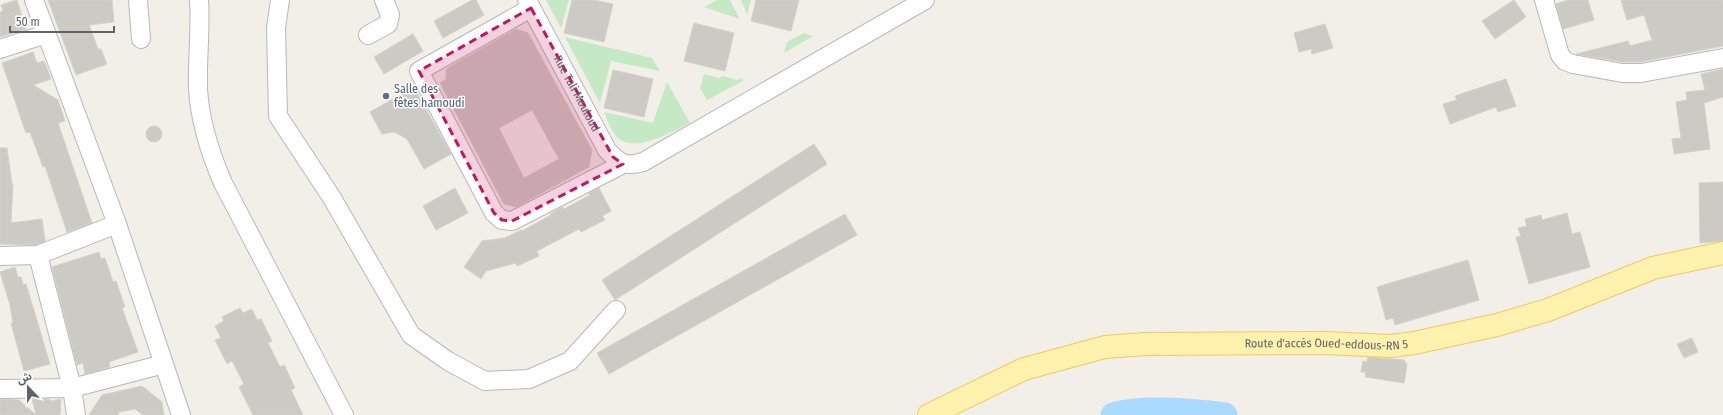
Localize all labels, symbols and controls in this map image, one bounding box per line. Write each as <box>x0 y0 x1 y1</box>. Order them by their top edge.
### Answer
scale bar <box>10 8 114 34</box>
text: 50 m <box>16 15 40 29</box>
street label: Rue Tali Mouloud <box>551 53 603 134</box>
place label: Salle des fêtes hamoudi <box>394 82 465 110</box>
marker: Salle des fêtes hamoudi <box>381 91 391 101</box>
street label: Route d'accès Oued-eddous-RN 5 <box>1245 336 1409 353</box>
north arrow <box>8 367 48 407</box>
text: ش <box>15 369 34 387</box>

